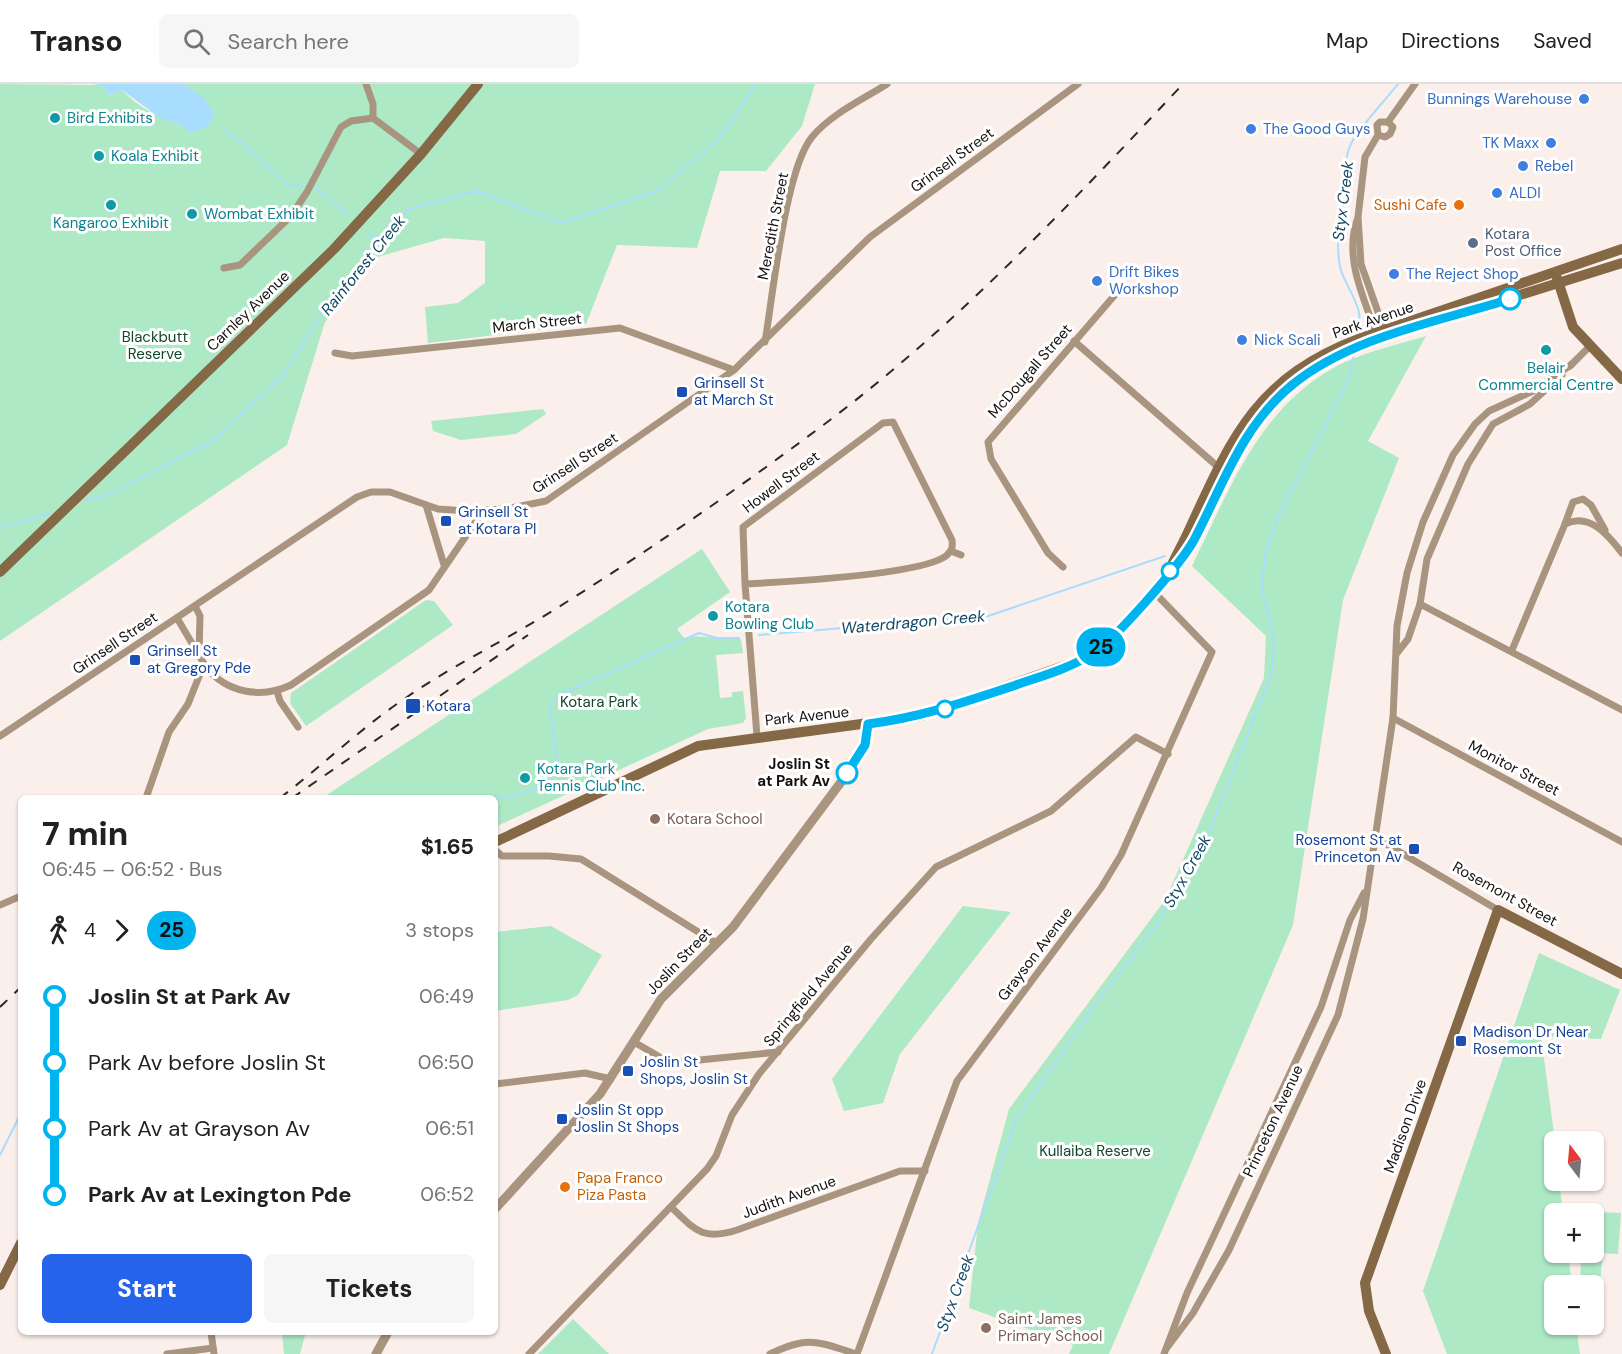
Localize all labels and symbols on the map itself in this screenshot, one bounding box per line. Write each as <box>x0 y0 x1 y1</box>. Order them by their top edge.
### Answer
place label: Bunnings Warehouse <box>1427 89 1572 109</box>
marker: Bunnings Warehouse <box>1577 92 1591 106</box>
place label: Bird Exhibits <box>67 108 153 128</box>
marker: Bird Exhibits <box>48 111 62 125</box>
place label: The Good Guys <box>1263 119 1371 139</box>
marker: The Good Guys <box>1244 122 1258 136</box>
street label: Grinsell Street <box>906 123 998 197</box>
place label: TK Maxx <box>1482 133 1540 153</box>
marker: TK Maxx <box>1544 136 1558 150</box>
place label: Koala Exhibit <box>111 146 199 166</box>
marker: Koala Exhibit <box>92 149 106 163</box>
place label: Rebel <box>1535 156 1573 176</box>
water label: Styx Creek <box>1328 159 1358 242</box>
marker: Rebel <box>1516 159 1530 173</box>
street label: Meredith Street <box>753 171 793 281</box>
place label: ALDI <box>1509 183 1541 203</box>
marker: ALDI <box>1490 186 1504 200</box>
place label: Sushi Cafe <box>1374 195 1447 215</box>
marker: Kangaroo Exhibit <box>104 198 118 212</box>
marker: Sushi Cafe <box>1452 198 1466 212</box>
place label: Wombat Exhibit <box>204 204 314 224</box>
marker: Wombat Exhibit <box>185 207 199 221</box>
water label: Rainforest Creek <box>316 210 410 320</box>
place label: Kangaroo Exhibit <box>53 213 169 233</box>
place label: Kotara Post Office <box>1485 224 1562 261</box>
marker: Kotara Post Office <box>1466 236 1480 250</box>
place label: Drift Bikes Workshop <box>1109 262 1179 299</box>
place label: The Reject Shop <box>1406 264 1519 284</box>
street label: Carnley Avenue <box>202 266 294 356</box>
marker: The Reject Shop <box>1387 267 1401 281</box>
marker: Drift Bikes Workshop <box>1090 274 1104 288</box>
unlabelled marker <box>1499 288 1521 310</box>
street label: Park Avenue <box>1330 297 1416 343</box>
street label: March Street <box>491 308 583 338</box>
street label: McDougall Street <box>984 320 1077 422</box>
park label: Blackbutt Reserve <box>122 327 188 364</box>
place label: Nick Scali <box>1254 330 1320 350</box>
marker: Nick Scali <box>1235 333 1249 347</box>
marker: Belair Commercial Centre <box>1539 343 1553 357</box>
place label: Belair Commercial Centre <box>1478 358 1614 395</box>
place label: Grinsell St at March St <box>694 373 774 410</box>
marker: Grinsell St at March St <box>675 385 689 399</box>
street label: Grinsell Street <box>528 428 622 498</box>
street label: Howell Street <box>738 446 824 518</box>
place label: Grinsell St at Kotara Pl <box>458 502 536 539</box>
marker: Grinsell St at Kotara Pl <box>439 514 453 528</box>
unlabelled marker <box>1161 562 1179 580</box>
place label: Kotara Bowling Club <box>725 597 814 634</box>
water label: Waterdragon Creek <box>840 605 987 639</box>
street label: Grinsell Street <box>69 607 161 679</box>
marker: Kotara Bowling Club <box>706 609 720 623</box>
line badge: 25 <box>1074 628 1128 666</box>
place label: Grinsell St at Gregory Pde <box>147 641 251 678</box>
marker: Grinsell St at Gregory Pde <box>128 653 142 667</box>
park label: Kotara Park <box>560 692 639 712</box>
place label: Kotara <box>426 696 471 716</box>
marker: Kotara <box>404 697 422 715</box>
unlabelled marker <box>936 700 954 718</box>
street label: Park Avenue <box>764 702 850 730</box>
street label: Monitor Street <box>1465 736 1563 800</box>
place label: Joslin St at Park Av <box>757 754 831 791</box>
place label: Kotara Park Tennis Club Inc. <box>537 759 645 796</box>
marker: Joslin St at Park Av <box>836 762 858 784</box>
marker: Kotara Park Tennis Club Inc. <box>518 771 532 785</box>
place label: Kotara School <box>667 809 763 829</box>
marker: Kotara School <box>648 812 662 826</box>
water label: Styx Creek <box>1158 830 1216 911</box>
place label: Rosemont St at Princeton Av <box>1295 830 1402 867</box>
marker: Rosemont St at Princeton Av <box>1407 842 1421 856</box>
street label: Rosemont Street <box>1449 857 1561 931</box>
street label: Grayson Avenue <box>993 903 1077 1005</box>
street label: Joslin Street <box>642 923 716 999</box>
street label: Springfield Avenue <box>759 939 857 1051</box>
place label: Madison Dr Near Rosemont St <box>1473 1022 1589 1059</box>
marker: Madison Dr Near Rosemont St <box>1454 1034 1468 1048</box>
place label: Joslin St Shops, Joslin St <box>640 1052 748 1089</box>
street label: Princeton Avenue <box>1238 1062 1308 1180</box>
marker: Joslin St Shops, Joslin St <box>621 1064 635 1078</box>
street label: Madison Drive <box>1379 1076 1431 1176</box>
place label: Joslin St opp Joslin St Shops <box>574 1100 679 1137</box>
marker: Joslin St opp Joslin St Shops <box>555 1112 569 1126</box>
north arrow <box>1544 1131 1604 1191</box>
park label: Kullaiba Reserve <box>1039 1141 1151 1161</box>
place label: Papa Franco Piza Pasta <box>577 1168 663 1205</box>
street label: Judith Avenue <box>739 1171 839 1223</box>
marker: Papa Franco Piza Pasta <box>558 1180 572 1194</box>
water label: Styx Creek <box>931 1251 979 1334</box>
place label: Saint James Primary School <box>998 1309 1102 1346</box>
marker: Saint James Primary School <box>979 1321 993 1335</box>

